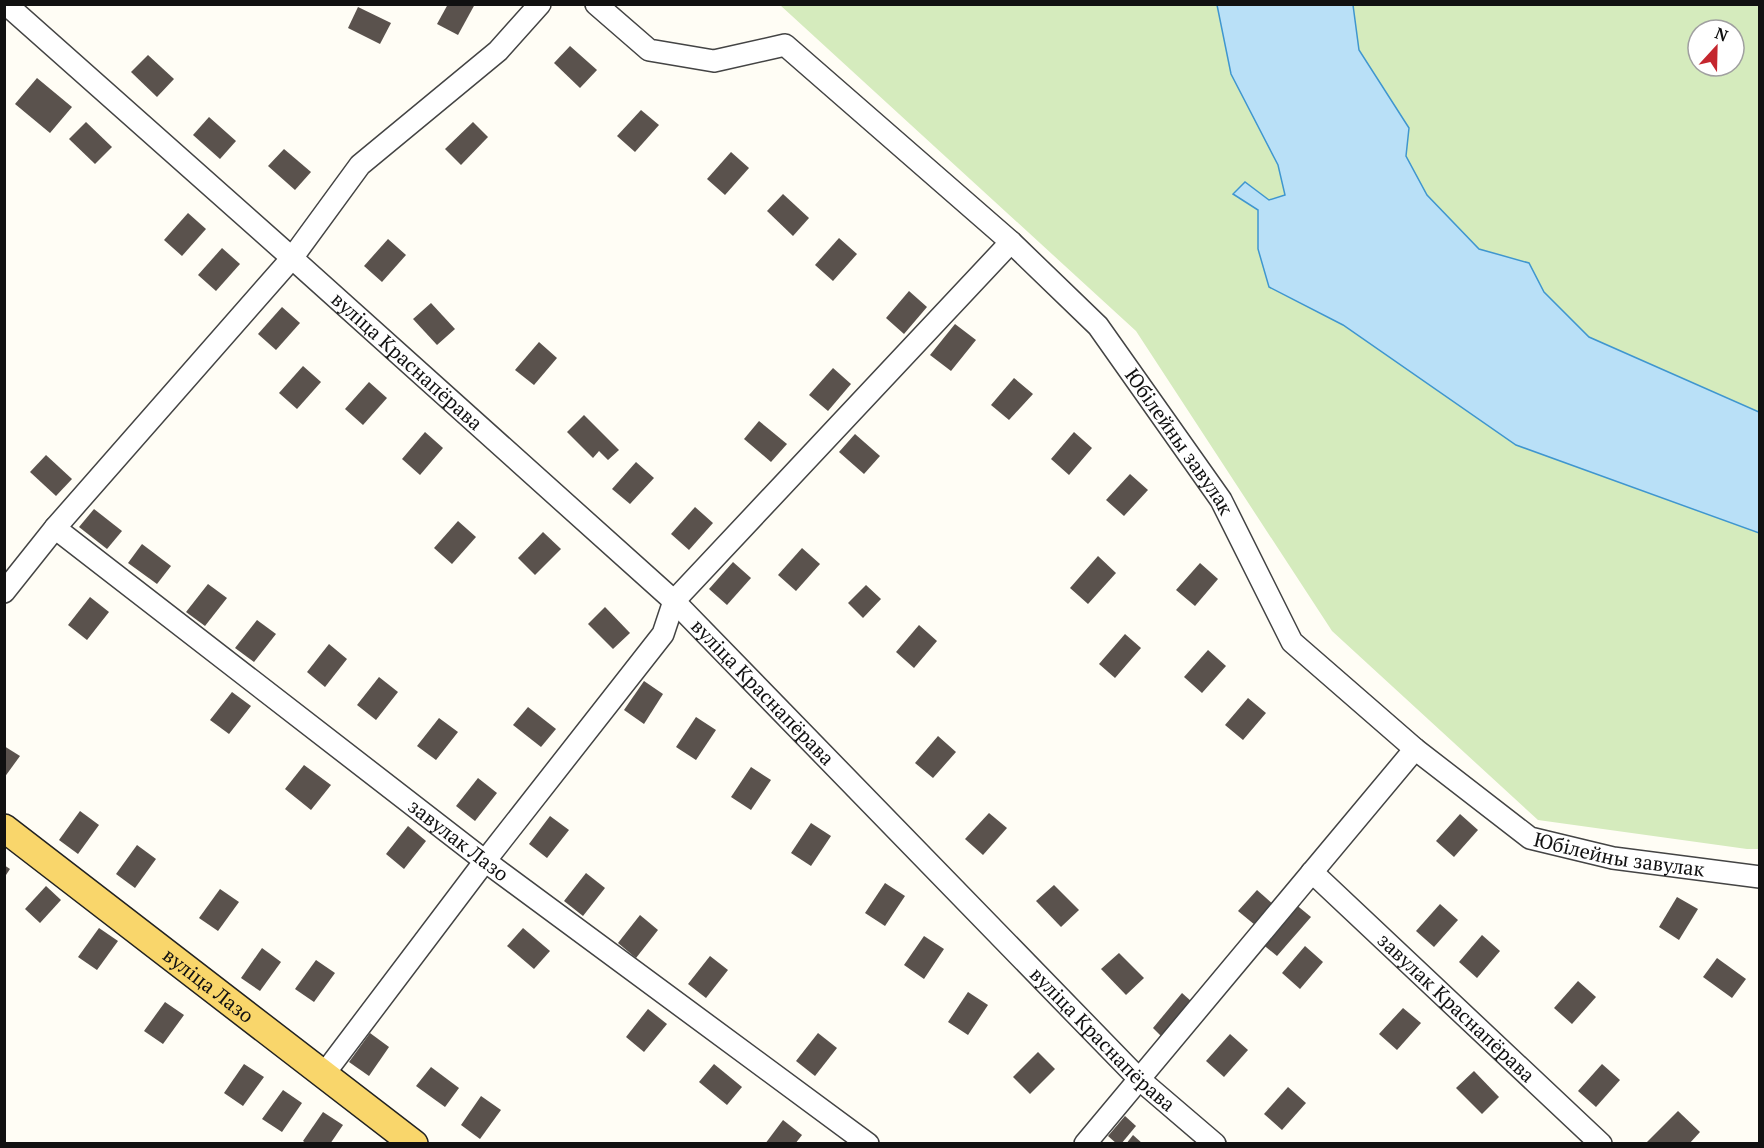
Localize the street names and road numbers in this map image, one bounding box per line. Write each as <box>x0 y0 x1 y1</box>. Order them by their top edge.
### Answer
street label: вуліца Краснапёрава <box>326 286 489 436</box>
street label: Юбілейны завулак <box>1119 363 1240 519</box>
street label: вуліца Краснапёрава <box>685 613 841 771</box>
street label: завулак Лазо <box>403 792 514 887</box>
street label: Юбілейны завулак <box>1531 825 1706 883</box>
street label: завулак Краснапёрава <box>1372 927 1541 1088</box>
street label: вуліца Лазо <box>158 941 260 1029</box>
street label: вуліца Краснапёрава <box>1024 961 1181 1117</box>

